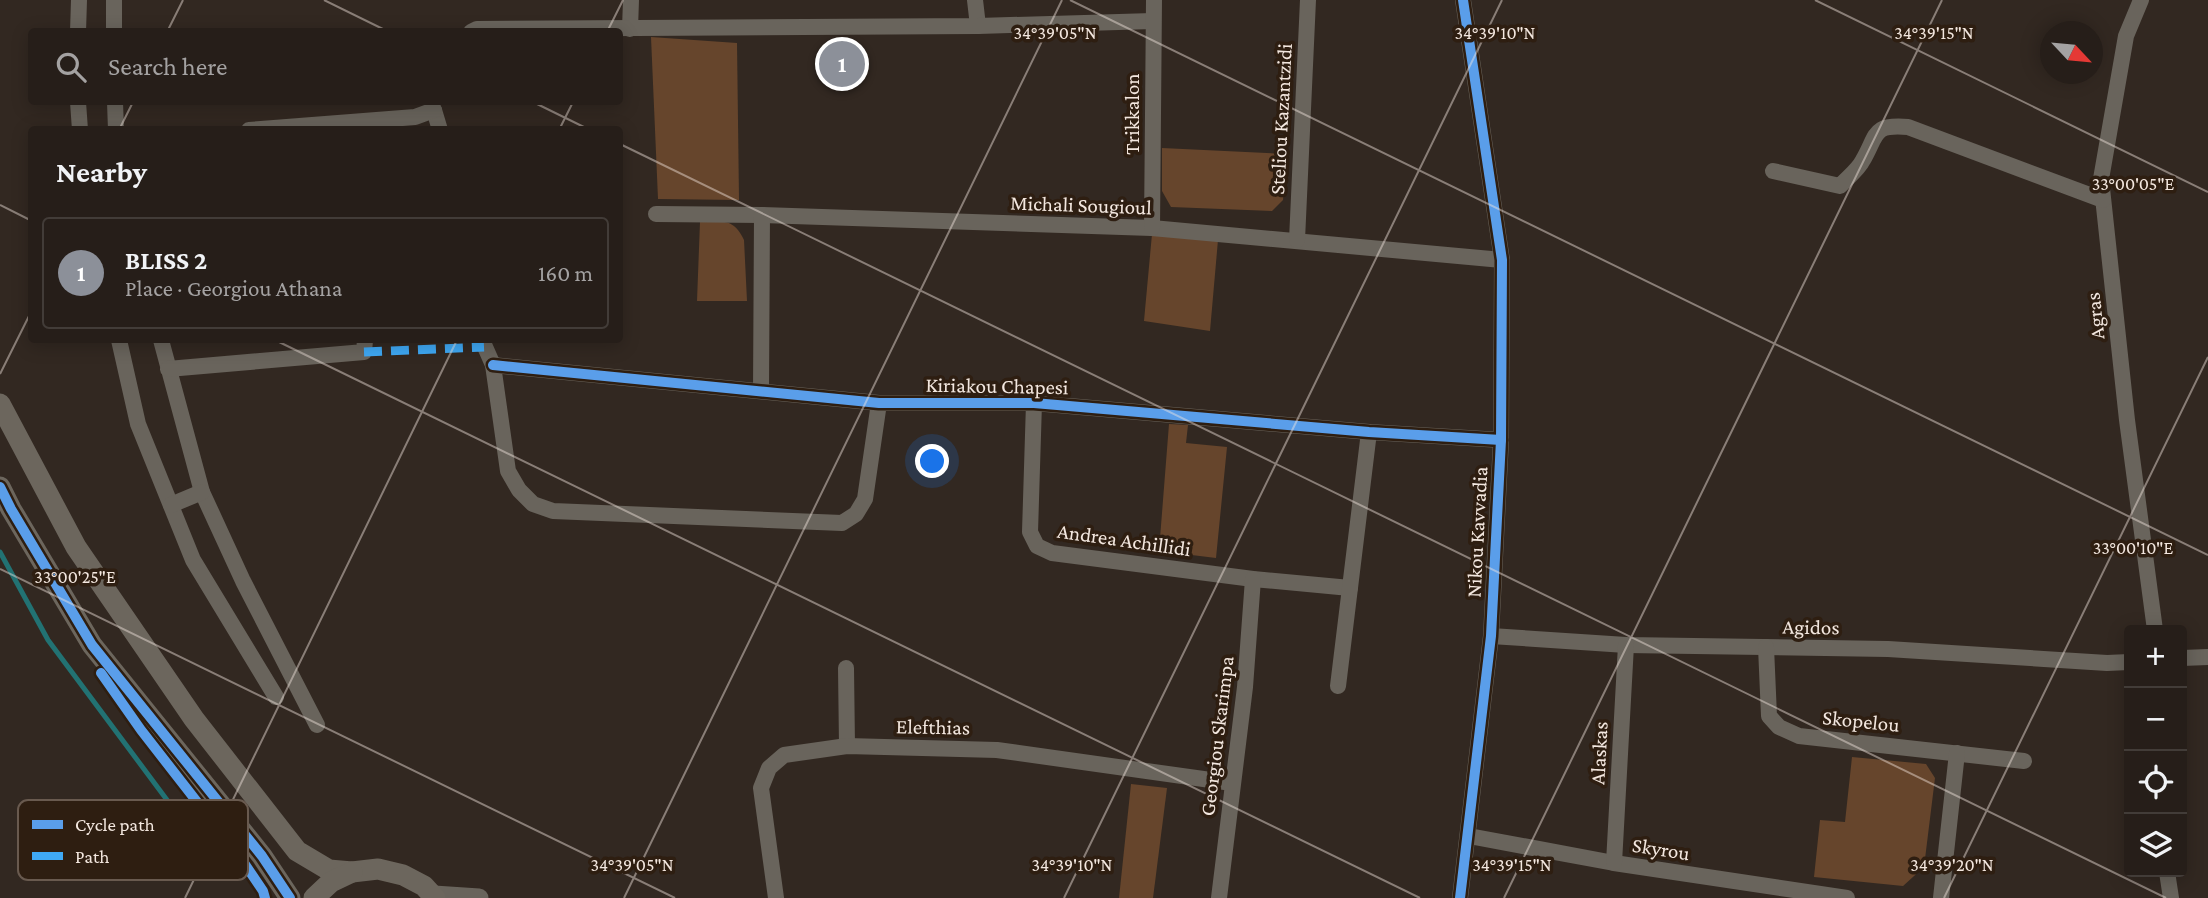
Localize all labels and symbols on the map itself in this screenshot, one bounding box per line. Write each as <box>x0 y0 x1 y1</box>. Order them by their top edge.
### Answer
north arrow <box>2040 21 2103 84</box>
text: 34°39'05"N <box>1014 23 1097 43</box>
text: 34°39'10"N <box>1455 23 1536 43</box>
text: 34°39'15"N <box>1894 23 1974 43</box>
pin: 1 <box>819 38 865 90</box>
street label: Steliou Kazantzidi <box>1265 42 1297 195</box>
street label: Trikkalon <box>1120 73 1144 155</box>
text: 33°00'05"E <box>2092 174 2175 194</box>
street label: Michali Sougioul <box>1010 191 1152 219</box>
street label: Agras <box>2081 291 2109 341</box>
street label: Kiriakou Chapesi <box>925 373 1069 399</box>
your location <box>915 444 949 478</box>
street label: Nikou Kavvadia <box>1462 465 1492 598</box>
street label: Andrea Achillidi <box>1056 519 1193 561</box>
text: 33°00'10"E <box>2093 538 2173 558</box>
text: 33°00'25"E <box>34 567 116 587</box>
street label: Agidos <box>1782 615 1840 639</box>
street label: Georgiou Skarimpa <box>1195 654 1239 817</box>
street label: Skopelou <box>1821 705 1901 737</box>
street label: Elefthias <box>896 714 970 740</box>
street label: Alaskas <box>1585 721 1613 785</box>
legend <box>18 800 248 880</box>
text: Cycle path <box>75 814 155 835</box>
street label: Skyrou <box>1631 833 1691 865</box>
text: Path <box>75 846 110 867</box>
text: 34°39'05"N <box>591 855 674 875</box>
text: 34°39'10"N <box>1032 855 1113 875</box>
text: 34°39'15"N <box>1472 855 1552 875</box>
text: 34°39'20"N <box>1910 855 1994 875</box>

